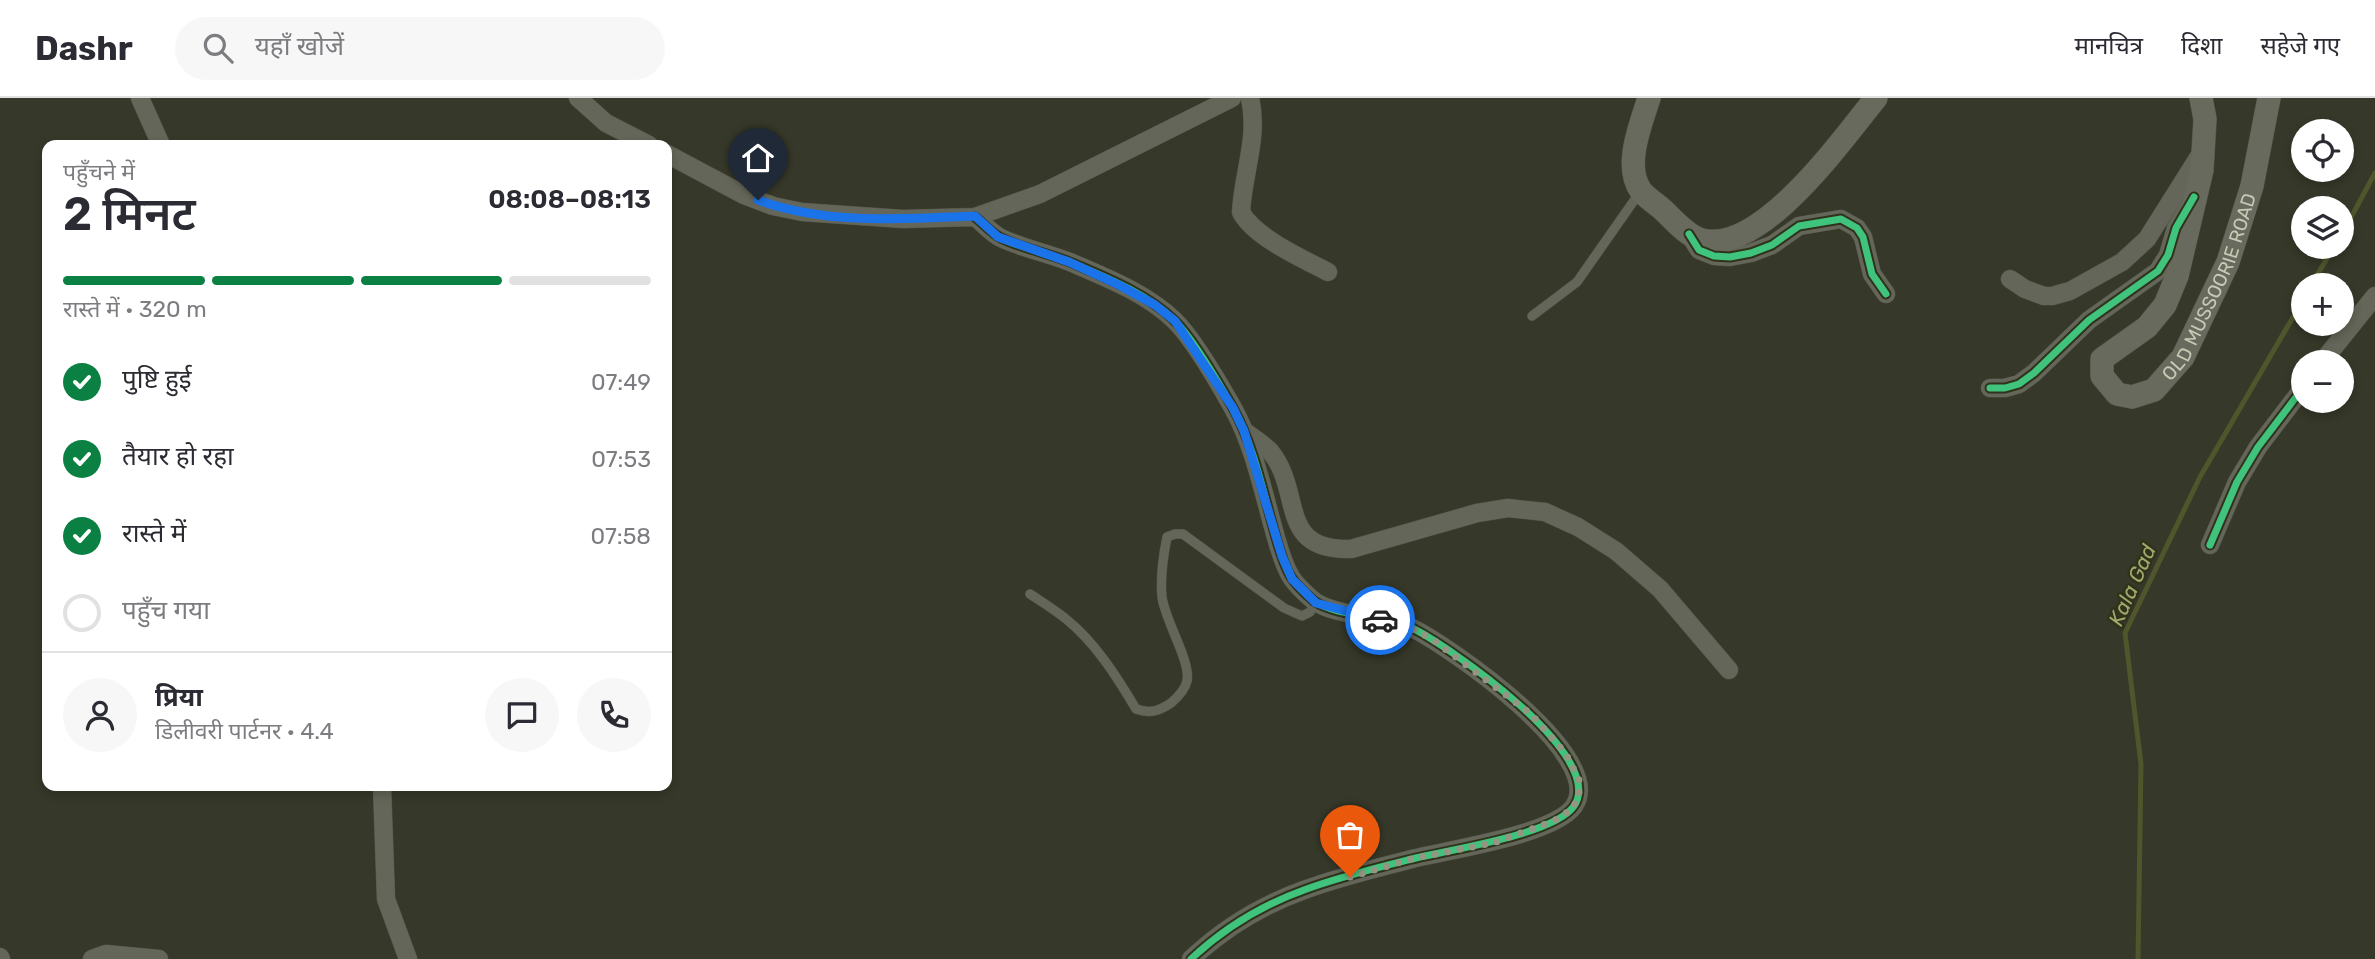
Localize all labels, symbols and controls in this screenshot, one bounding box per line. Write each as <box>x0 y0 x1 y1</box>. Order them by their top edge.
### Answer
search box <box>175 17 665 80</box>
text: Dashr <box>35 29 133 68</box>
icon: search <box>199 29 237 67</box>
text: यहाँ खोजें <box>255 31 344 62</box>
text: मानचित्र <box>2074 32 2143 60</box>
text: दिशा <box>2181 32 2223 60</box>
text: सहेजे गए <box>2261 32 2340 60</box>
map controls <box>2291 119 2354 413</box>
button: locate <box>2291 119 2354 182</box>
pin <box>728 128 788 200</box>
icon: home <box>739 139 777 177</box>
text: पहुँचने में <box>63 158 135 186</box>
text: 08:08–08:13 <box>488 184 651 215</box>
text: 2 मिनट <box>63 187 196 242</box>
street label: OLD MUSSOORIE ROAD <box>2156 190 2261 385</box>
button: layers <box>2291 196 2354 259</box>
button: + <box>2291 273 2354 336</box>
text: रास्ते में · 320 m <box>63 295 207 323</box>
button: − <box>2291 350 2354 413</box>
icon: check <box>63 363 101 401</box>
text: पुष्टि हुई <box>122 364 192 395</box>
text: 07:49 <box>591 368 651 396</box>
icon: check <box>63 440 101 478</box>
text: तैयार हो रहा <box>122 441 234 472</box>
text: 07:53 <box>591 445 651 473</box>
icon: check <box>63 517 101 555</box>
text: रास्ते में <box>122 518 186 549</box>
text: 07:58 <box>590 522 651 550</box>
water label: Kala Gad <box>2103 540 2161 630</box>
courier <box>1345 585 1415 655</box>
text: पहुँच गया <box>122 595 210 626</box>
icon: car <box>1361 601 1399 639</box>
button: person <box>63 678 137 752</box>
button: chat <box>485 678 559 752</box>
button: phone <box>577 678 651 752</box>
text: प्रिया <box>155 682 203 713</box>
text: डिलीवरी पार्टनर · 4.4 <box>155 717 334 745</box>
pin <box>1320 805 1380 877</box>
icon: bag <box>1331 816 1369 854</box>

